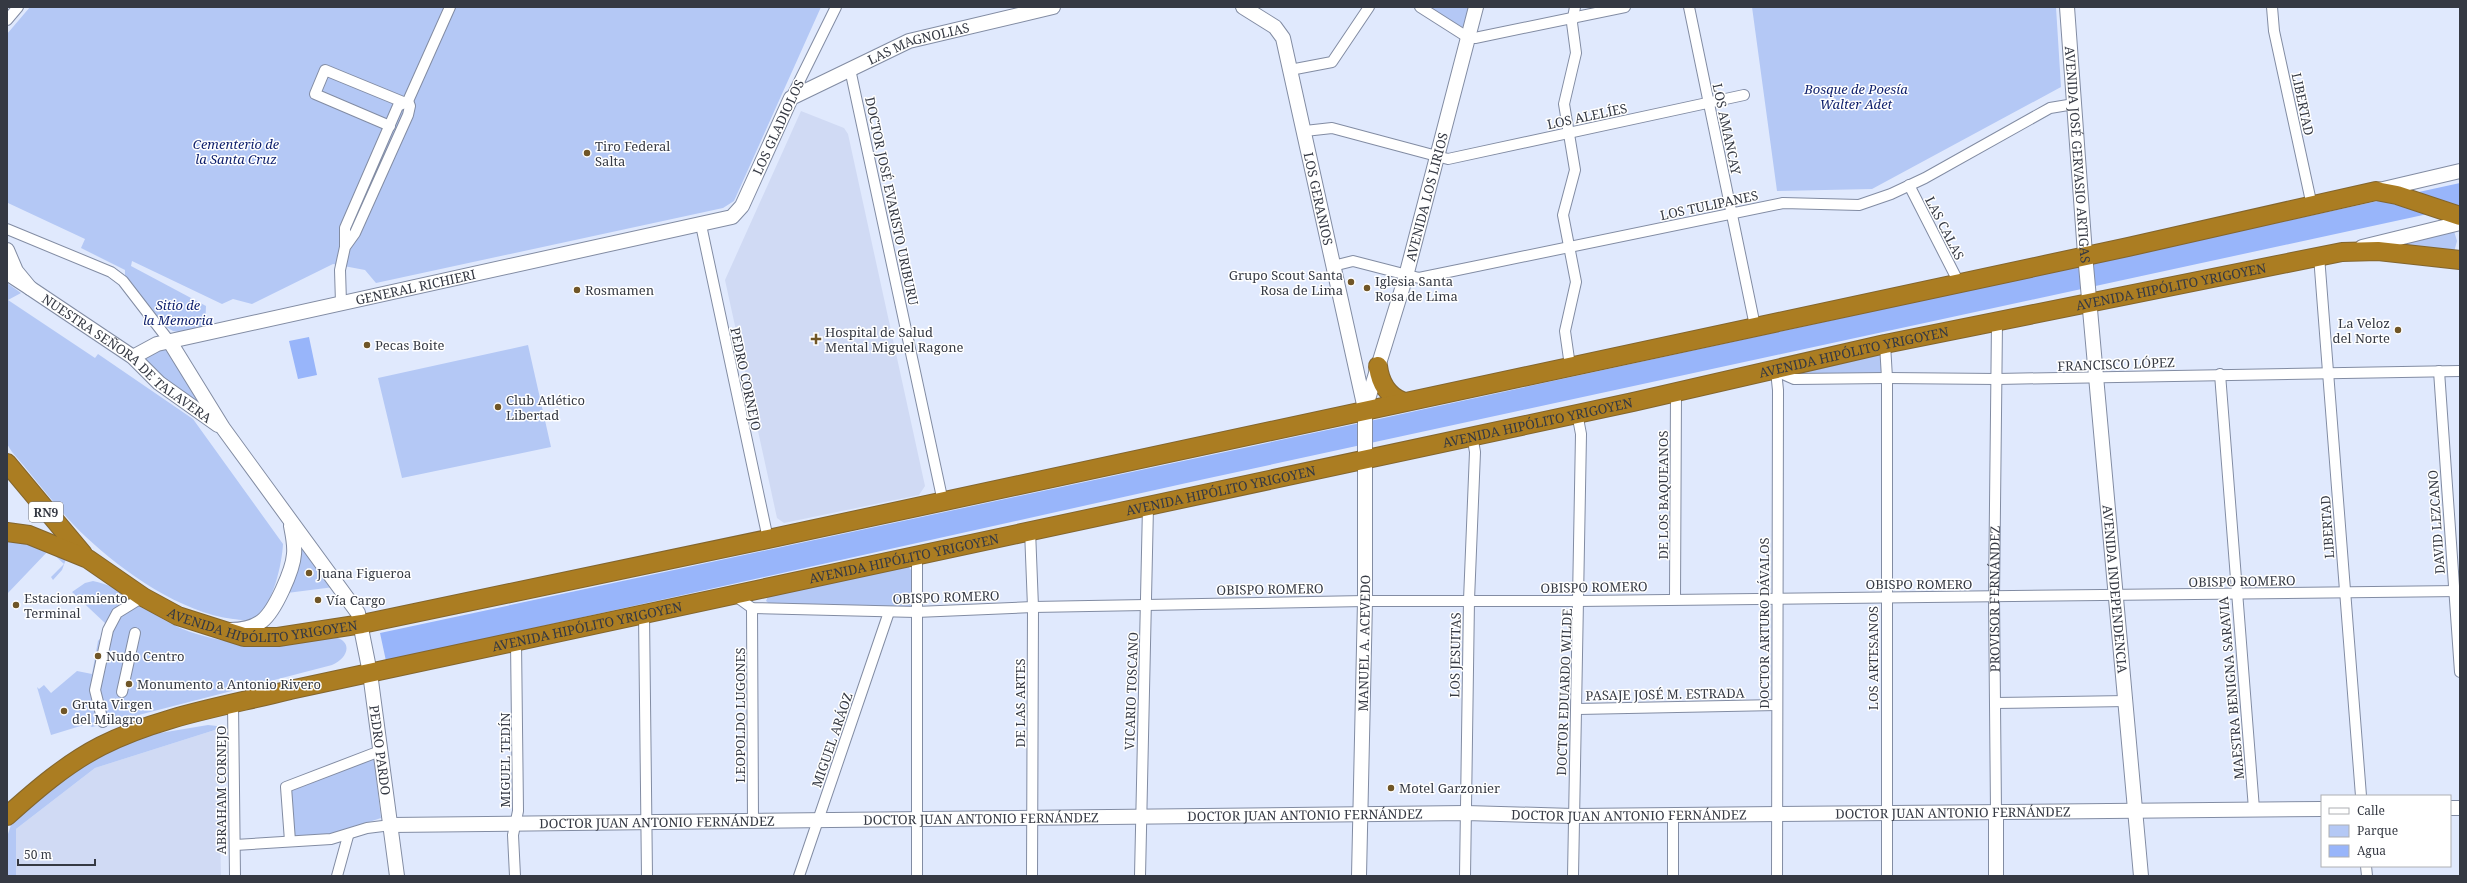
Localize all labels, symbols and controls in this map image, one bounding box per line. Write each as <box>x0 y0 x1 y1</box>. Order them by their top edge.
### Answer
street label: LAS MAGNOLIAS <box>864 18 971 69</box>
street label: AVENIDA JOSÉ GERVASIO ARTIGAS <box>2061 45 2095 264</box>
street label: LIBERTAD <box>2288 71 2318 137</box>
street label: LOS GLADIOLOS <box>748 76 808 178</box>
park label: Bosque de Poesía Walter Adet <box>1803 80 1908 113</box>
street label: LOS AMANCAY <box>1709 82 1746 177</box>
street label: DOCTOR JOSÉ EVARISTO URIBURU <box>861 95 923 308</box>
street label: LOS ALELÍES <box>1545 99 1629 133</box>
street label: AVENIDA LOS LIRIOS <box>1401 130 1452 263</box>
park label: Cementerio de la Santa Cruz <box>193 135 280 168</box>
place label: Tiro Federal Salta <box>595 137 670 170</box>
marker: Tiro Federal Salta <box>582 148 592 158</box>
street label: LOS GERANIOS <box>1300 151 1338 247</box>
street label: LOS TULIPANES <box>1658 186 1760 224</box>
street label: LAS CALAS <box>1921 193 1969 263</box>
street label: AVENIDA HIPÓLITO YRIGOYEN <box>2074 258 2268 314</box>
street label: GENERAL RICHIERI <box>354 265 477 309</box>
place label: Grupo Scout Santa Rosa de Lima <box>1229 266 1343 299</box>
place label: Iglesia Santa Rosa de Lima <box>1375 272 1458 305</box>
marker: Grupo Scout Santa Rosa de Lima <box>1346 277 1356 287</box>
place label: Rosmamen <box>585 281 655 299</box>
marker: Iglesia Santa Rosa de Lima <box>1362 283 1372 293</box>
marker: Rosmamen <box>572 285 582 295</box>
street label: NUESTRA SEÑORA DE TALAVERA <box>39 290 216 427</box>
park label: Sitio de la Memoria <box>143 296 214 329</box>
place label: La Veloz del Norte <box>2333 314 2390 347</box>
street label: AVENIDA HIPÓLITO YRIGOYEN <box>1757 322 1950 382</box>
place label: Hospital de Salud Mental Miguel Ragone <box>825 323 964 356</box>
marker: La Veloz del Norte <box>2393 325 2403 335</box>
street label: PEDRO CORNEJO <box>726 326 766 432</box>
marker: Hospital de Salud Mental Miguel Ragone <box>810 333 822 345</box>
place label: Pecas Boite <box>375 336 445 354</box>
marker: Pecas Boite <box>362 340 372 350</box>
street label: FRANCISCO LÓPEZ <box>2057 353 2175 375</box>
place label: Club Atlético Libertad <box>506 391 585 424</box>
street label: AVENIDA HIPÓLITO YRIGOYEN <box>1441 393 1634 452</box>
marker: Club Atlético Libertad <box>493 402 503 412</box>
street label: DE LOS BAQUEANOS <box>1654 430 1672 560</box>
street label: AVENIDA HIPÓLITO YRIGOYEN <box>1124 461 1317 520</box>
street label: DAVID LEZCANO <box>2423 469 2449 575</box>
street label: LIBERTAD <box>2316 495 2338 559</box>
road number: RN9 <box>29 502 63 522</box>
street label: AVENIDA INDEPENDENCIA <box>2099 504 2132 675</box>
street label: PROVISOR FERNÁNDEZ <box>1985 525 2004 672</box>
street label: AVENIDA HIPÓLITO YRIGOYEN <box>807 529 1001 587</box>
street label: DOCTOR ARTURO DÁVALOS <box>1755 537 1773 709</box>
place label: Juana Figueroa <box>316 564 411 582</box>
marker: Juana Figueroa <box>304 568 314 578</box>
street label: OBISPO ROMERO <box>2188 571 2296 591</box>
street label: MANUEL A. ACEVEDO <box>1354 575 1374 711</box>
street label: OBISPO ROMERO <box>1866 575 1973 593</box>
street label: OBISPO ROMERO <box>1540 577 1648 597</box>
street label: OBISPO ROMERO <box>1216 579 1324 599</box>
street label: OBISPO ROMERO <box>892 586 1000 608</box>
place label: Estacionamiento Terminal <box>24 589 127 622</box>
place label: Vía Cargo <box>326 591 386 609</box>
marker: Vía Cargo <box>313 595 323 605</box>
street label: MAESTRA BENIGNA SARAVIA <box>2214 595 2248 780</box>
street label: AVENIDA HIPÓLITO YRIGOYEN <box>490 597 684 655</box>
marker: Estacionamiento Terminal <box>11 600 21 610</box>
street label: AVENIDA HIPÓLITO YRIGOYEN <box>164 603 359 646</box>
street label: LOS ARTESANOS <box>1864 606 1882 710</box>
street label: DOCTOR EDUARDO WILDE <box>1552 608 1576 776</box>
street label: LOS JESUITAS <box>1445 612 1465 698</box>
street label: VICARIO TOSCANO <box>1120 632 1142 750</box>
place label: Nudo Centro <box>106 647 185 665</box>
street label: LEOPOLDO LUGONES <box>731 647 749 783</box>
marker: Nudo Centro <box>93 651 103 661</box>
street label: DE LAS ARTES <box>1011 658 1029 748</box>
place label: Monumento a Antonio Rivero <box>137 675 321 693</box>
marker: Monumento a Antonio Rivero <box>124 679 134 689</box>
street label: PASAJE JOSÉ M. ESTRADA <box>1585 684 1746 704</box>
street label: MIGUEL ARÁOZ <box>807 690 857 790</box>
place label: Gruta Virgen del Milagro <box>72 695 153 728</box>
street label: PEDRO PARDO <box>365 704 395 796</box>
marker: Gruta Virgen del Milagro <box>59 706 69 716</box>
street label: MIGUEL TEDÍN <box>496 712 514 808</box>
street label: ABRAHAM CORNEJO <box>212 726 230 854</box>
place label: Motel Garzonier <box>1399 779 1500 797</box>
marker: Motel Garzonier <box>1386 783 1396 793</box>
legend <box>2321 795 2451 867</box>
street label: DOCTOR JUAN ANTONIO FERNÁNDEZ <box>1835 802 2071 823</box>
text: Calle <box>2357 802 2385 819</box>
street label: DOCTOR JUAN ANTONIO FERNÁNDEZ <box>1187 804 1423 825</box>
street label: DOCTOR JUAN ANTONIO FERNÁNDEZ <box>1511 805 1747 825</box>
street label: DOCTOR JUAN ANTONIO FERNÁNDEZ <box>863 808 1099 829</box>
street label: DOCTOR JUAN ANTONIO FERNÁNDEZ <box>539 812 775 832</box>
text: Parque <box>2357 822 2398 839</box>
scale bar <box>18 841 95 867</box>
text: Agua <box>2357 842 2386 859</box>
text: 50 m <box>24 846 52 863</box>

